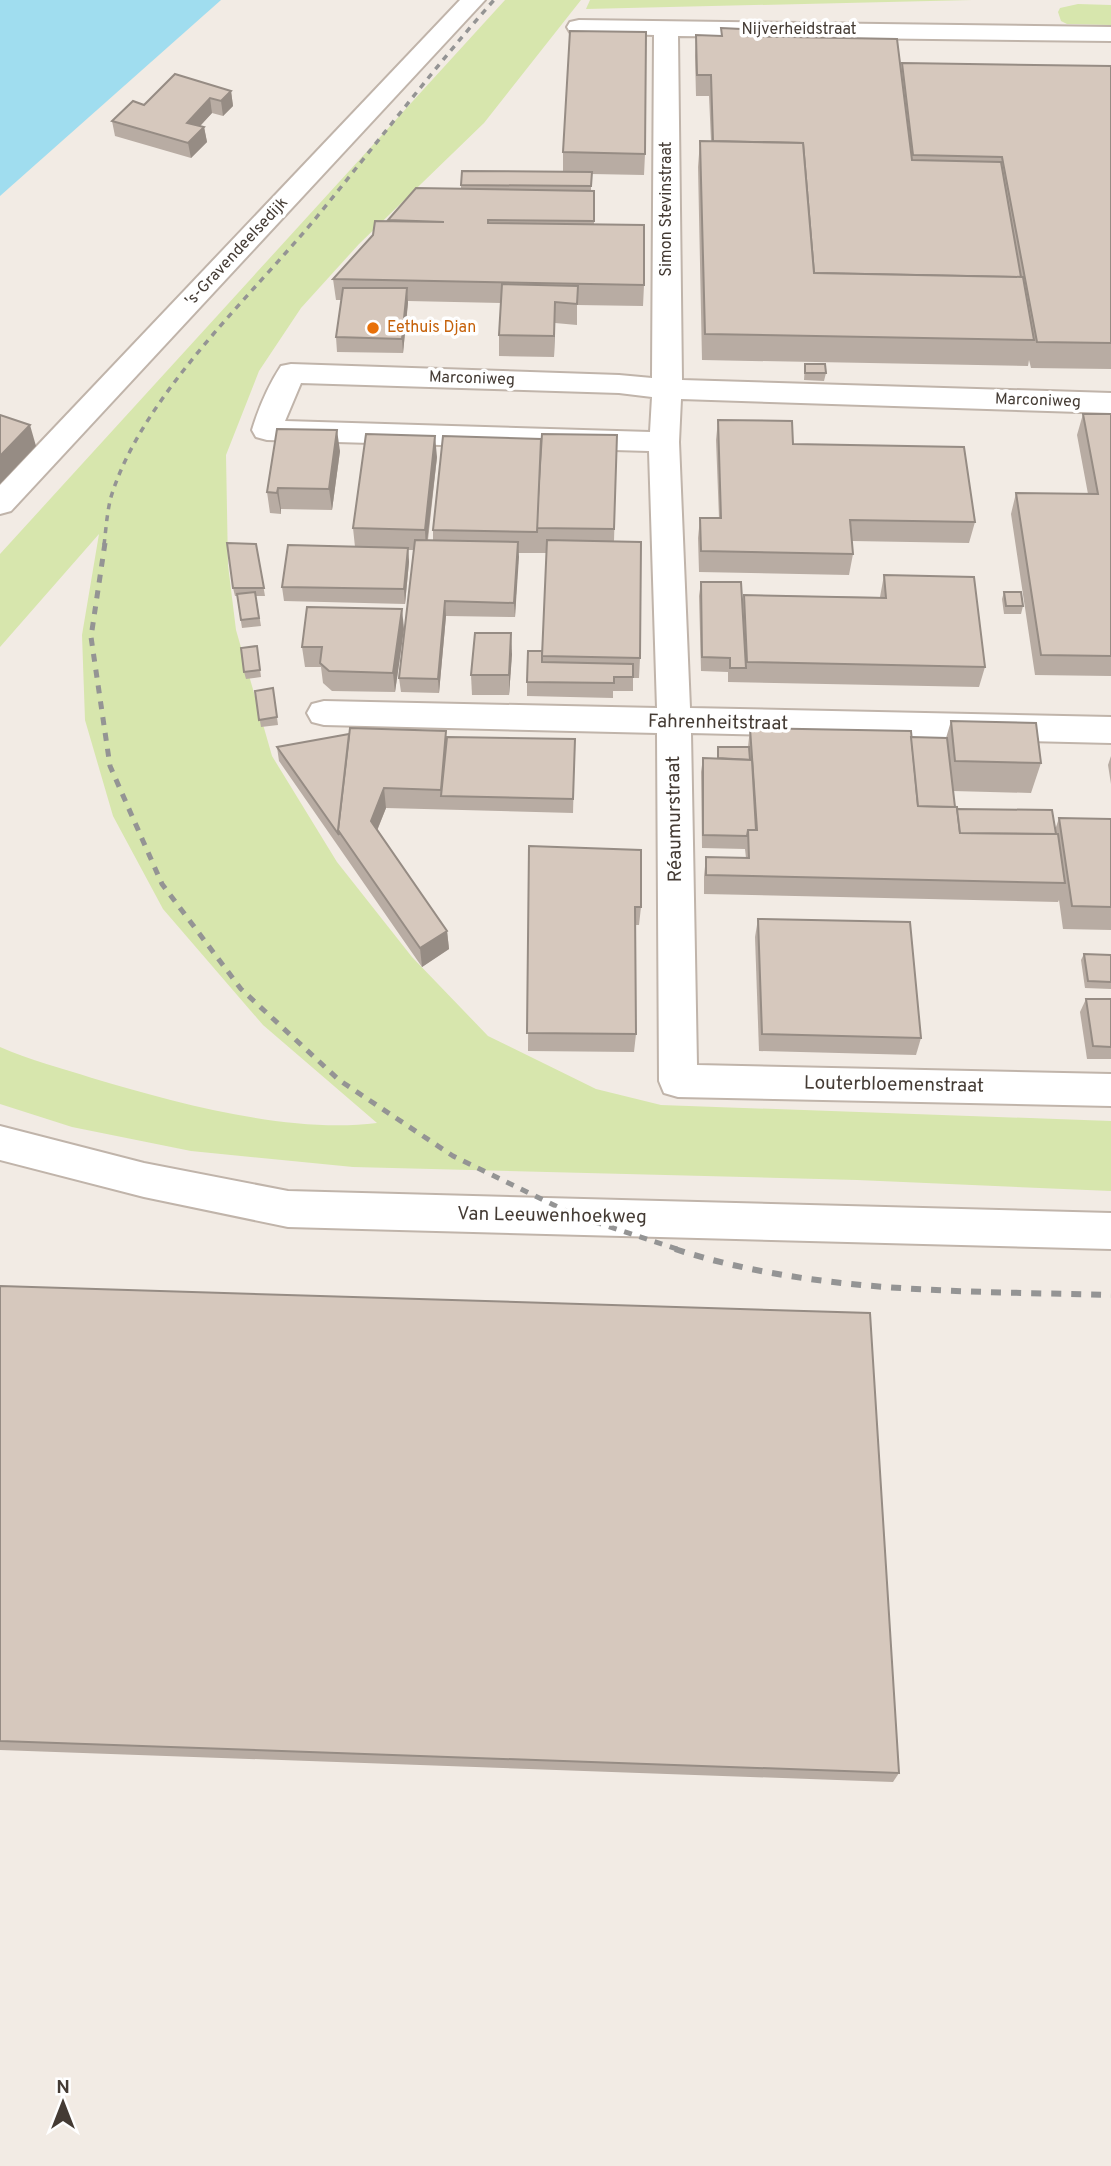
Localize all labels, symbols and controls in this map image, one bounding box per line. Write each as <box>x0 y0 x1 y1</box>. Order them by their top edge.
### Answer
street label: Nijverheidstraat <box>741 20 857 40</box>
street label: Simon Stevinstraat <box>657 141 677 277</box>
street label: 's-Gravendeelsedijk <box>181 193 293 311</box>
place label: Eethuis Djan <box>387 318 476 338</box>
marker: Eethuis Djan <box>365 320 381 336</box>
street label: Marconiweg <box>429 368 515 390</box>
street label: Marconiweg <box>995 390 1081 412</box>
street label: Fahrenheitstraat <box>648 710 788 736</box>
street label: Réaumurstraat <box>662 756 688 882</box>
street label: Louterbloemenstraat <box>804 1071 984 1099</box>
street label: Van Leeuwenhoekweg <box>457 1202 647 1230</box>
north arrow <box>28 2068 98 2138</box>
text: N <box>56 2076 70 2100</box>

